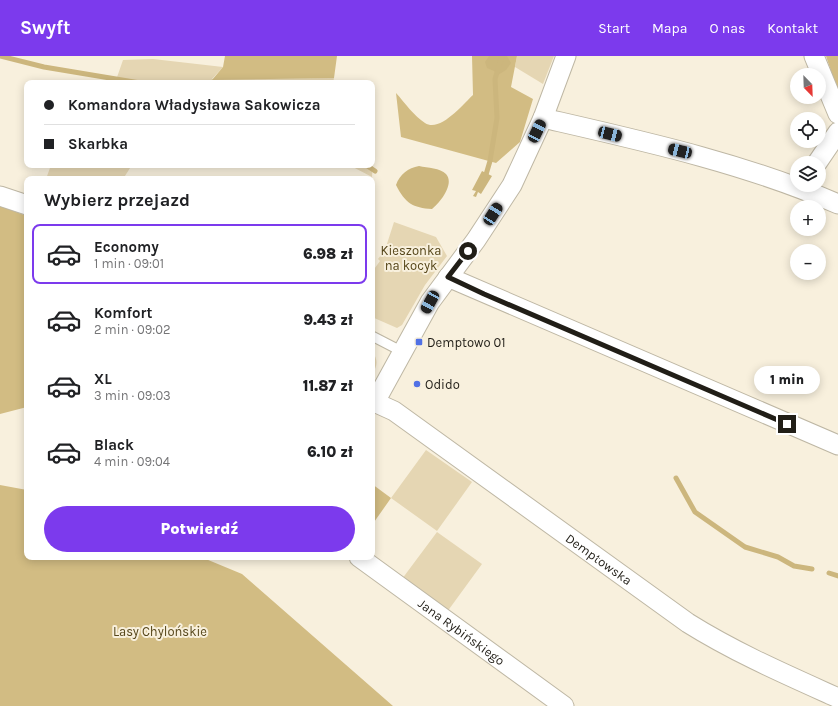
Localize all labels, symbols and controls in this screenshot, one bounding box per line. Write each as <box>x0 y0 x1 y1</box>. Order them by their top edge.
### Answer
text: Swyft <box>20 17 71 39</box>
text: Start <box>598 20 630 37</box>
text: Mapa <box>652 20 687 37</box>
text: O nas <box>709 20 745 37</box>
text: Kontakt <box>767 20 818 37</box>
north arrow <box>790 68 826 104</box>
map controls <box>790 68 826 280</box>
text: Komandora Władysława Sakowicza <box>68 96 320 114</box>
button: locate <box>790 112 826 148</box>
car <box>526 118 548 144</box>
car <box>597 125 623 143</box>
text: Skarbka <box>68 135 128 153</box>
car <box>667 142 693 160</box>
button: layers <box>790 156 826 192</box>
text: Wybierz przejazd <box>44 189 190 211</box>
button: + <box>790 200 826 236</box>
car <box>481 201 505 227</box>
icon: car <box>46 236 82 272</box>
text: Economy <box>94 238 159 256</box>
route start <box>459 242 477 260</box>
park label: Kieszonka na kocyk <box>381 243 441 273</box>
button: − <box>790 244 826 280</box>
text: 6.98 zł <box>303 245 353 263</box>
text: 1 min · 09:01 <box>94 256 164 271</box>
car <box>419 289 441 315</box>
icon: car <box>46 302 82 338</box>
text: Komfort <box>94 304 152 322</box>
text: 9.43 zł <box>304 311 353 329</box>
text: 2 min · 09:02 <box>94 322 171 337</box>
place label: Demptowo 01 <box>427 335 506 350</box>
marker: Demptowo 01 <box>414 337 424 347</box>
callout: 1 min <box>754 366 820 394</box>
icon: car <box>46 368 82 404</box>
text: XL <box>94 370 112 388</box>
text: 1 min <box>770 372 804 387</box>
text: 11.87 zł <box>303 377 353 395</box>
place label: Odido <box>425 377 460 392</box>
marker: Odido <box>412 379 422 389</box>
text: 3 min · 09:03 <box>94 388 171 403</box>
route end <box>778 415 796 433</box>
icon: car <box>46 434 82 470</box>
text: Black <box>94 436 134 454</box>
text: 6.10 zł <box>307 443 353 461</box>
text: 4 min · 09:04 <box>94 454 170 469</box>
button: Potwierdź <box>44 506 355 552</box>
street label: Demptowska <box>563 530 635 588</box>
street label: Jana Rybińskiego <box>415 596 508 668</box>
park label: Lasy Chylońskie <box>113 624 207 639</box>

